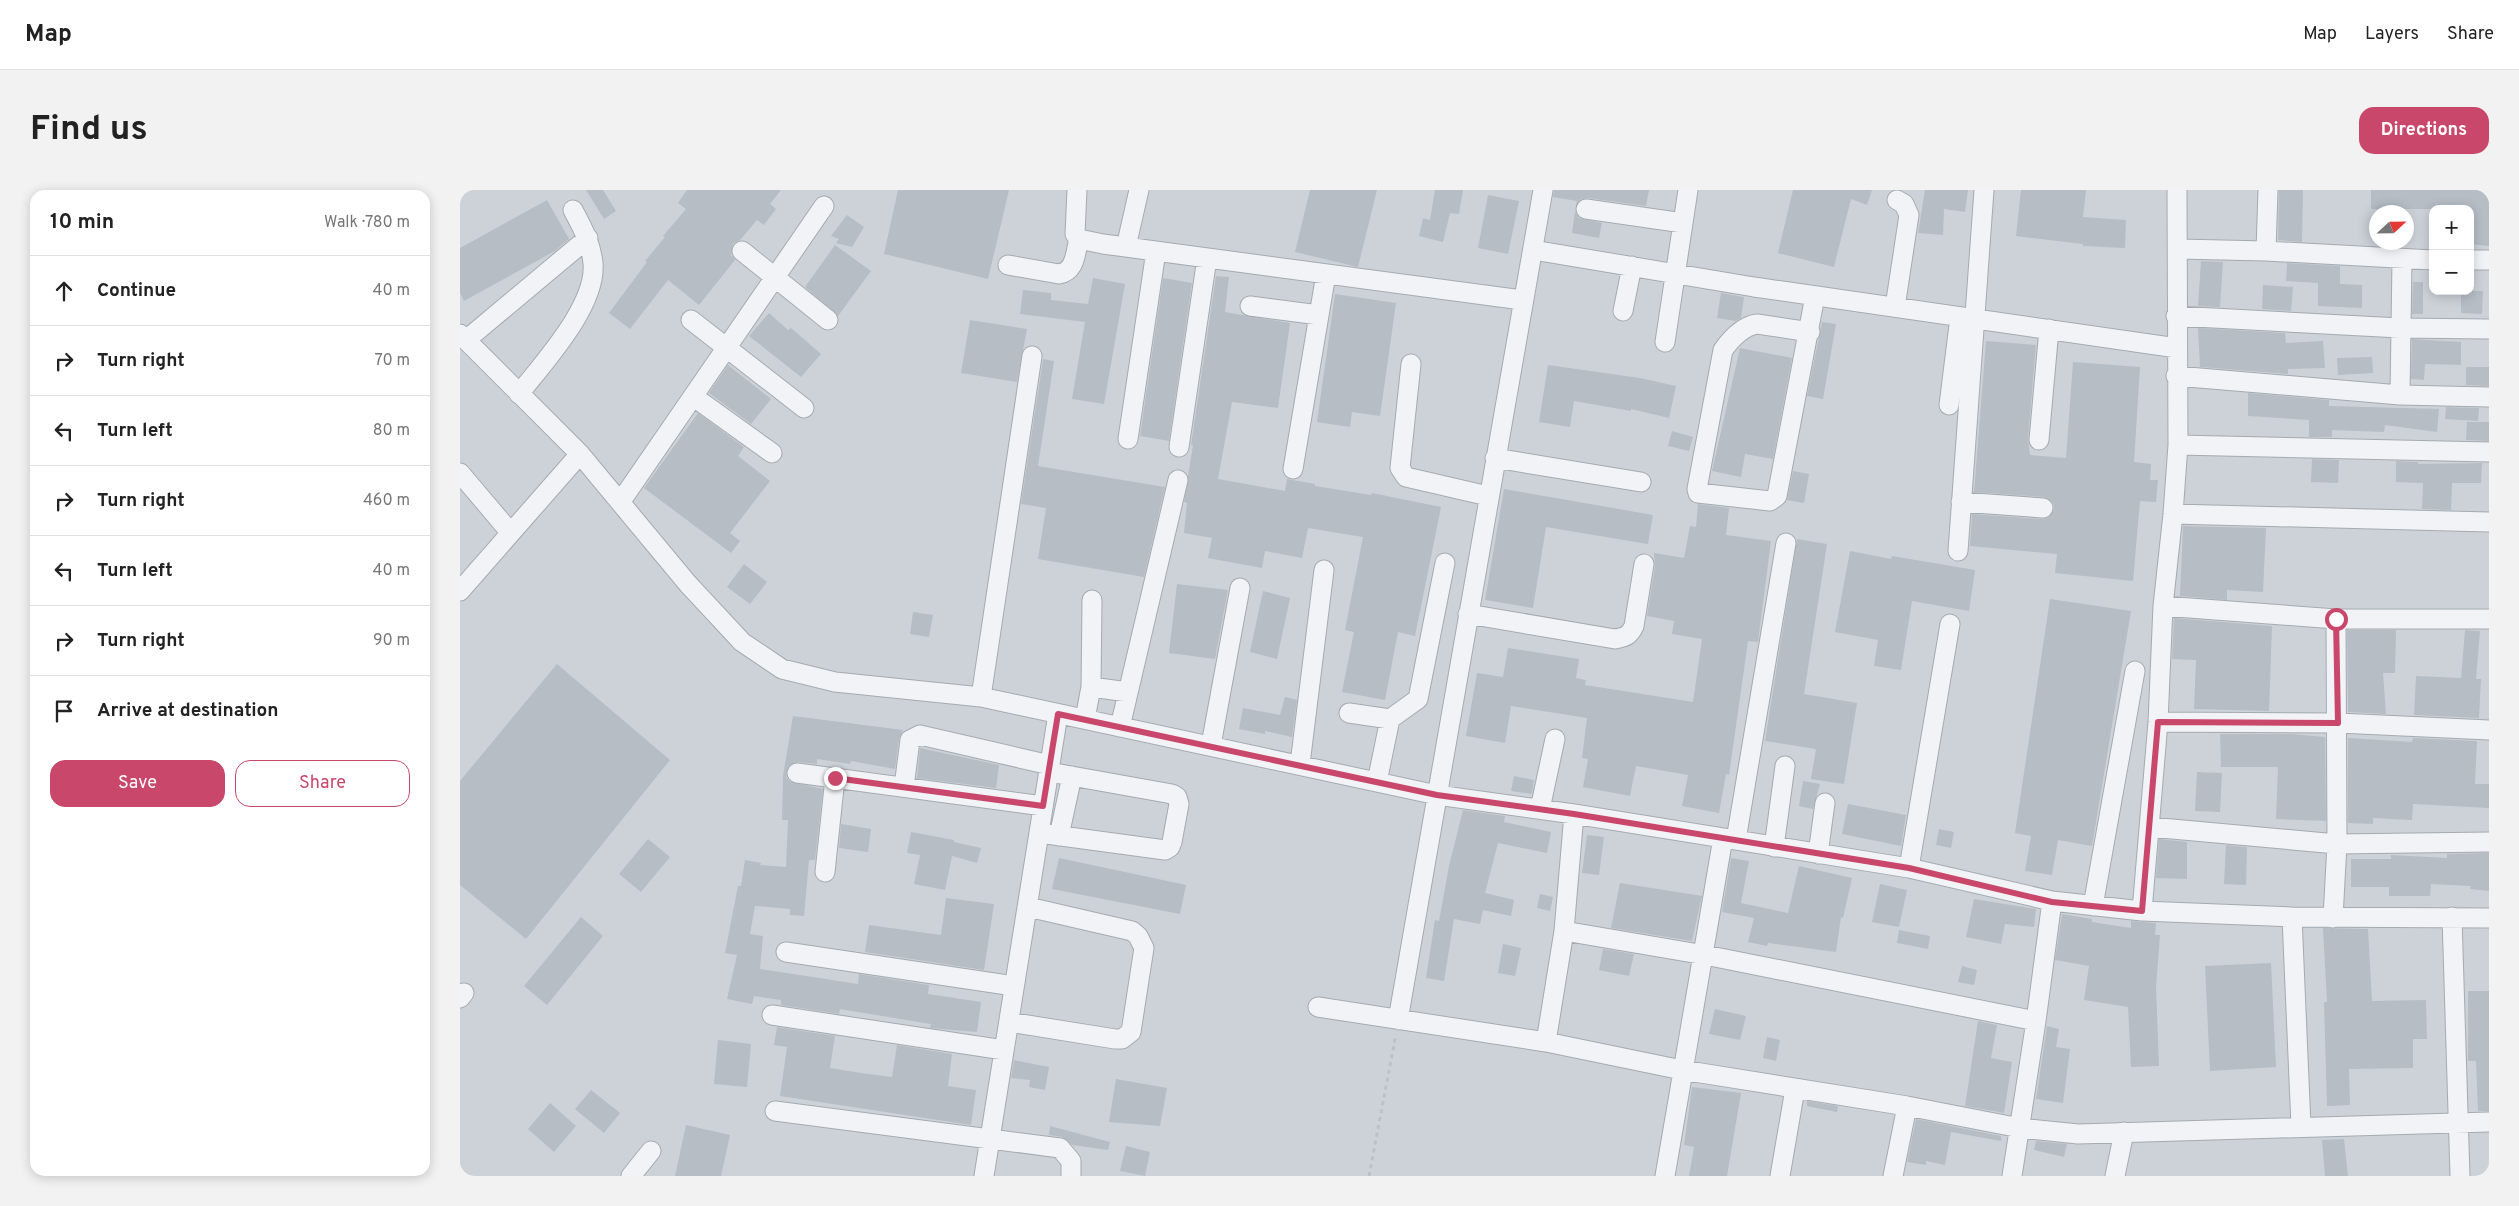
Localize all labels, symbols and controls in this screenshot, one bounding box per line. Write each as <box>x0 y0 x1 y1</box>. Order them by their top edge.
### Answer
text: Map <box>25 20 72 50</box>
text: Map <box>2303 23 2337 46</box>
text: Layers <box>2365 23 2419 46</box>
text: Share <box>2447 23 2494 46</box>
button: Directions <box>2359 107 2489 154</box>
text: Find us <box>30 108 148 152</box>
north arrow <box>2369 205 2414 250</box>
map controls <box>2429 205 2474 295</box>
button: + <box>2429 205 2474 250</box>
text: 10 min <box>50 209 114 236</box>
text: Walk · 780 m <box>324 213 410 233</box>
button: − <box>2429 250 2474 295</box>
icon: ahead <box>50 277 78 305</box>
text: Continue <box>97 279 176 303</box>
text: 40 m <box>372 281 410 301</box>
icon: right <box>50 347 78 375</box>
text: Turn right <box>97 349 185 373</box>
text: 70 m <box>375 351 410 371</box>
icon: left <box>50 417 78 445</box>
text: Turn left <box>97 419 173 443</box>
text: 80 m <box>373 421 410 441</box>
icon: right <box>50 487 78 515</box>
text: Turn right <box>97 489 185 513</box>
text: 460 m <box>363 491 410 511</box>
icon: left <box>50 557 78 585</box>
text: Turn left <box>97 559 173 583</box>
text: 40 m <box>372 561 410 581</box>
route start <box>2325 608 2348 631</box>
icon: right <box>50 627 78 655</box>
text: Turn right <box>97 629 185 653</box>
text: 90 m <box>373 631 410 651</box>
icon: arrive <box>50 697 78 725</box>
text: Arrive at destination <box>97 699 278 723</box>
button: Save <box>50 760 225 807</box>
button: Share <box>235 760 410 807</box>
route end <box>824 767 847 790</box>

